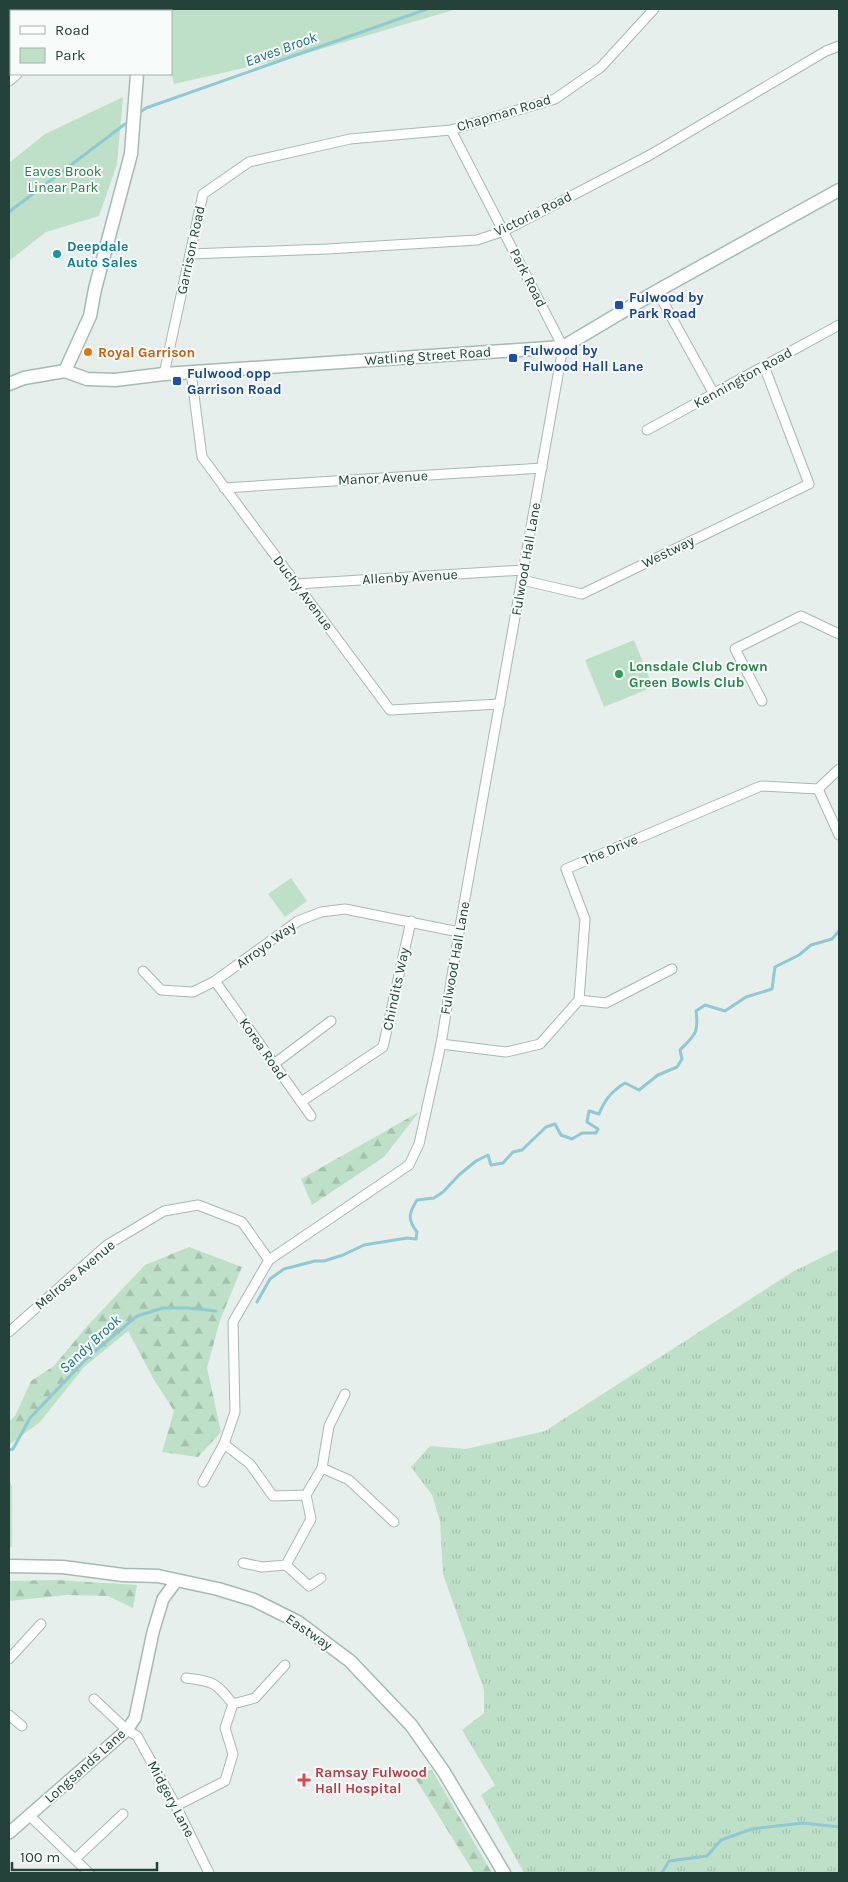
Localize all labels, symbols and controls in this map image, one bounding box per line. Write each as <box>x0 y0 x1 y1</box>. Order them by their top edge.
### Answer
legend <box>10 10 172 75</box>
text: Road <box>55 21 90 39</box>
water label: Eaves Brook <box>243 28 320 70</box>
text: Park <box>55 46 85 64</box>
street label: Chapman Road <box>455 91 553 135</box>
park label: Eaves Brook Linear Park <box>24 163 102 196</box>
street label: Victoria Road <box>491 188 575 240</box>
street label: Garrison Road <box>173 204 209 296</box>
place label: Deepdale Auto Sales <box>67 238 138 271</box>
street label: Park Road <box>506 246 550 310</box>
marker: Deepdale Auto Sales <box>51 248 63 260</box>
place label: Fulwood by Park Road <box>629 289 704 322</box>
marker: Fulwood by Park Road <box>613 299 625 311</box>
place label: Fulwood by Fulwood Hall Lane <box>523 342 643 375</box>
street label: Watling Street Road <box>364 343 492 369</box>
place label: Royal Garrison <box>98 344 195 361</box>
street label: Kennington Road <box>691 344 795 412</box>
marker: Royal Garrison <box>82 346 94 358</box>
marker: Fulwood by Fulwood Hall Lane <box>507 352 519 364</box>
place label: Fulwood opp Garrison Road <box>187 365 282 398</box>
marker: Fulwood opp Garrison Road <box>171 375 183 387</box>
street label: Manor Avenue <box>338 467 428 489</box>
street label: Fulwood Hall Lane <box>508 501 544 617</box>
street label: Westway <box>639 532 697 572</box>
street label: Duchy Avenue <box>269 552 337 634</box>
street label: Allenby Avenue <box>362 566 458 588</box>
place label: Lonsdale Club Crown Green Bowls Club <box>629 658 768 691</box>
marker: Lonsdale Club Crown Green Bowls Club <box>613 668 625 680</box>
street label: The Drive <box>580 831 640 869</box>
street label: Fulwood Hall Lane <box>437 900 473 1016</box>
street label: Arroyo Way <box>233 917 300 972</box>
street label: Chindits Way <box>379 946 413 1032</box>
street label: Korea Road <box>235 1015 291 1083</box>
street label: Melrose Avenue <box>31 1236 119 1314</box>
water label: Sandy Brook <box>56 1311 125 1377</box>
street label: Eastway <box>282 1610 336 1654</box>
street label: Longsands Lane <box>41 1725 129 1807</box>
street label: Midgery Lane <box>144 1758 198 1840</box>
place label: Ramsay Fulwood Hall Hospital <box>315 1764 427 1797</box>
marker: Ramsay Fulwood Hall Hospital <box>297 1773 311 1787</box>
scale bar <box>12 1840 158 1872</box>
text: 100 m <box>20 1848 60 1866</box>

